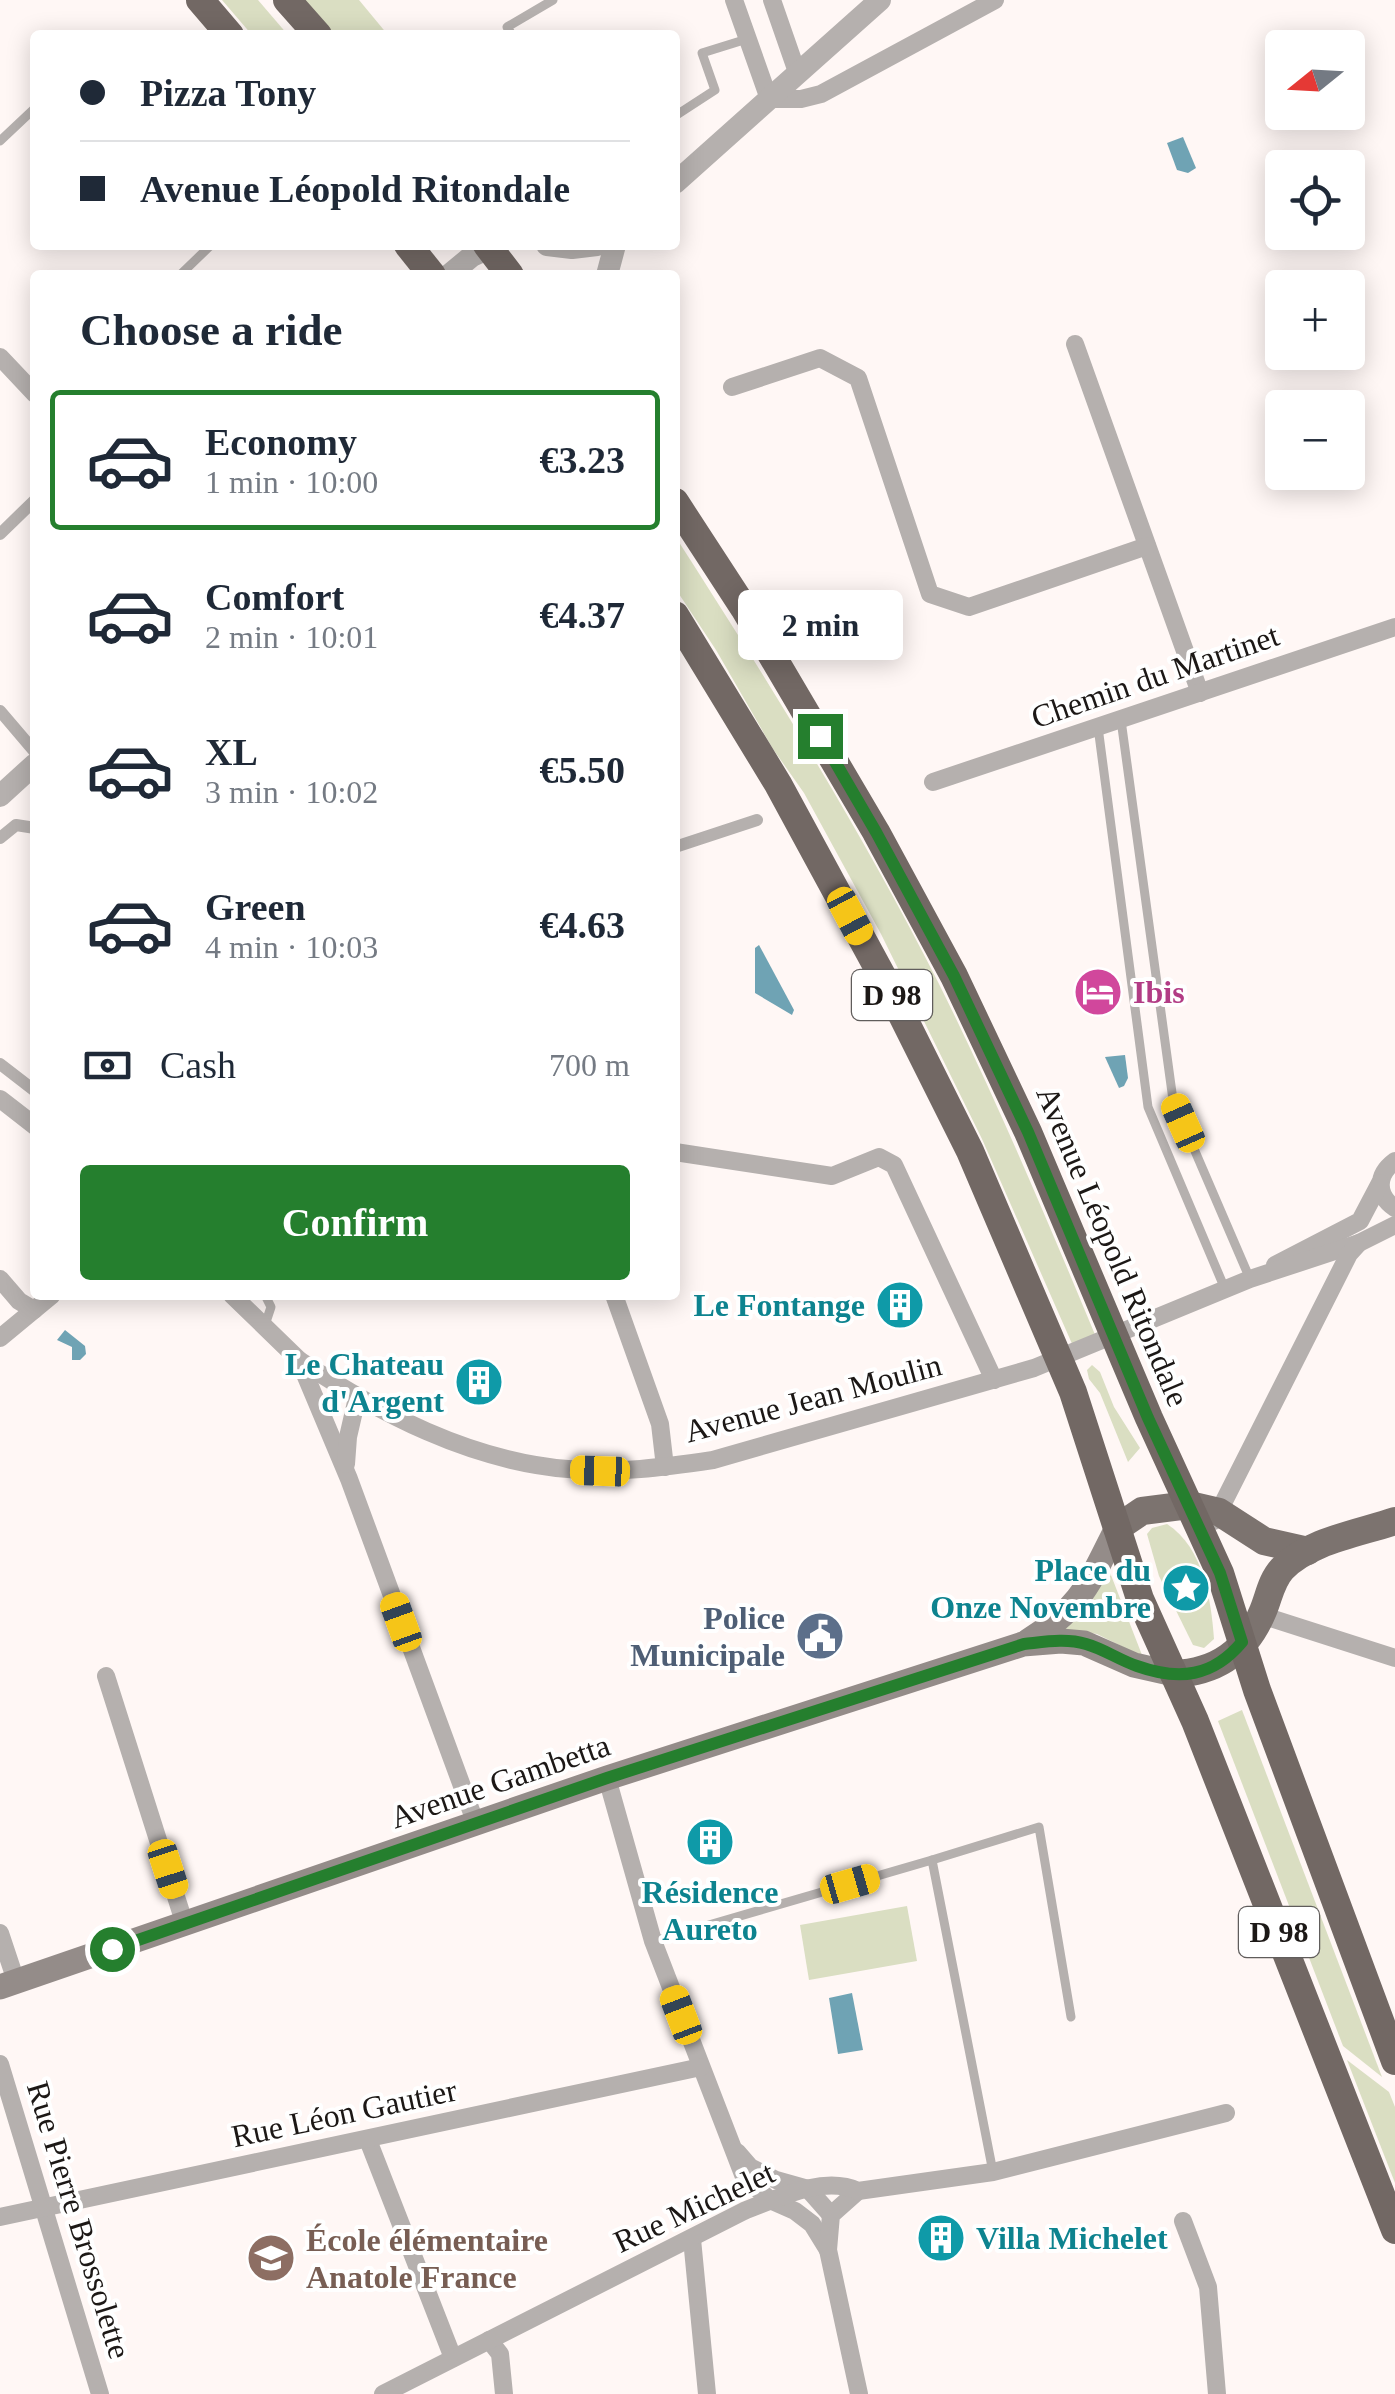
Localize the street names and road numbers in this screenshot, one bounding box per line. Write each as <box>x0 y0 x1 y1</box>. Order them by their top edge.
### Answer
street label: Chemin du Martinet <box>1026 617 1284 735</box>
road number: D 98 <box>852 970 932 1020</box>
street label: Avenue Léopold Ritondale <box>1029 1081 1197 1411</box>
street label: Avenue Jean Moulin <box>681 1346 945 1450</box>
street label: Avenue Gambetta <box>386 1727 614 1835</box>
road number: D 98 <box>1239 1907 1319 1957</box>
street label: Rue Léon Gautier <box>228 2071 460 2154</box>
street label: Rue Pierre Brossolette <box>20 2077 138 2363</box>
street label: Rue Michelet <box>608 2154 780 2260</box>

